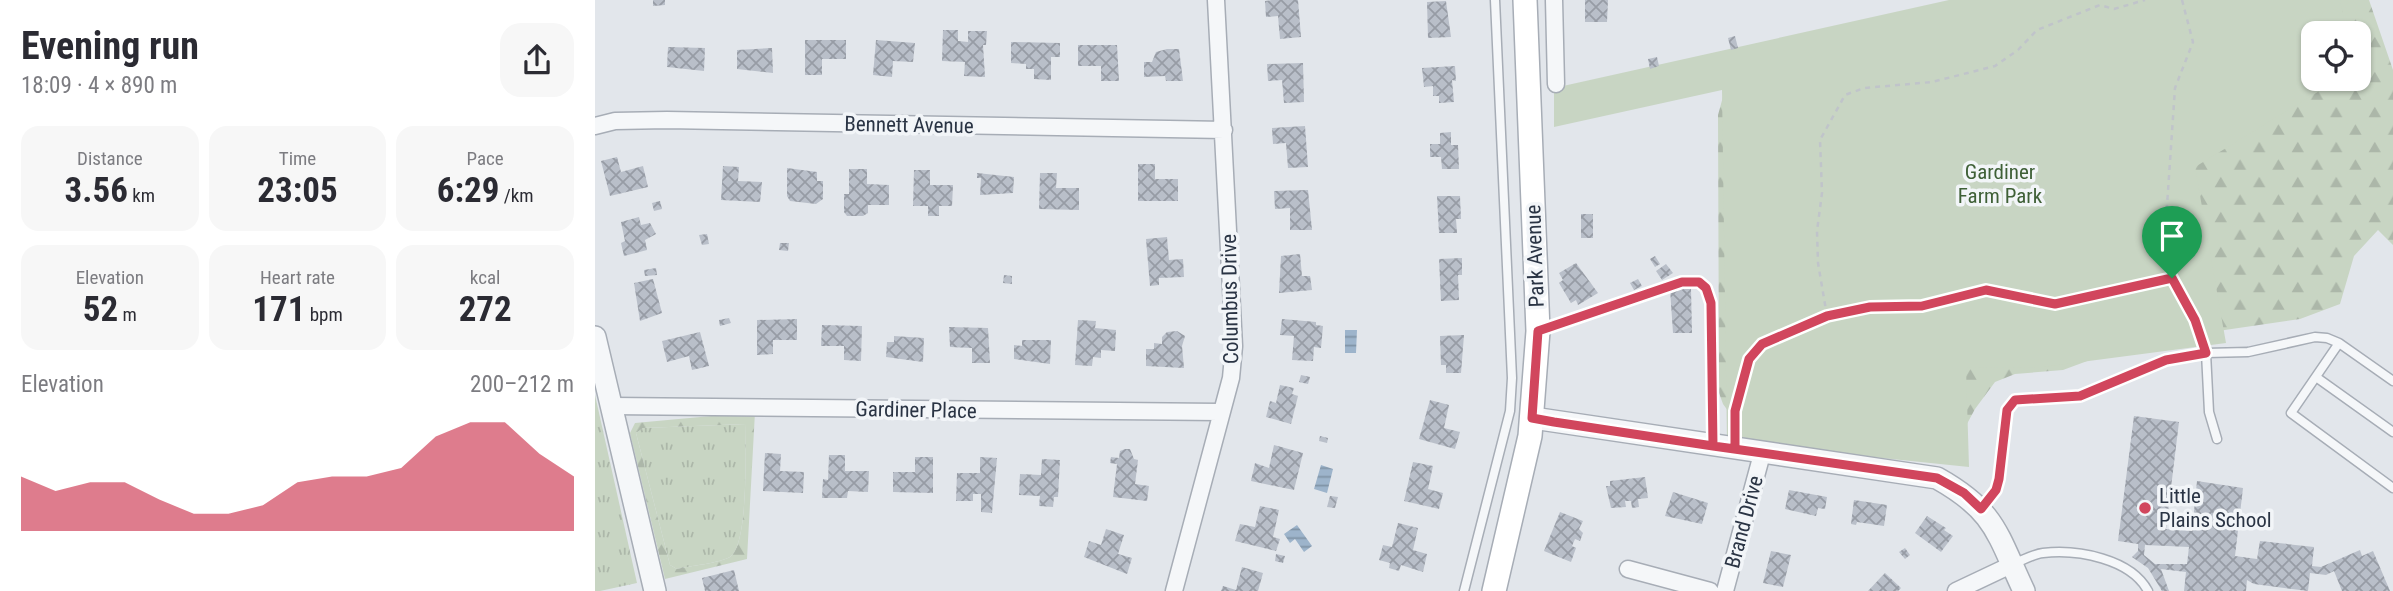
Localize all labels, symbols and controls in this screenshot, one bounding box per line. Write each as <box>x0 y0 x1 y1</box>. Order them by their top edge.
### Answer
map controls <box>2301 21 2371 91</box>
button: locate <box>2301 21 2371 91</box>
button: share <box>500 23 574 97</box>
text: Evening run <box>21 24 199 68</box>
text: 18:09 · 4 × 890 m <box>21 72 177 99</box>
street label: Bennett Avenue <box>844 112 974 138</box>
text: Distance <box>77 147 143 170</box>
text: Time <box>279 147 316 170</box>
text: Pace <box>467 147 504 170</box>
park label: Gardiner Farm Park <box>1958 160 2043 208</box>
text: 3.56 <box>65 170 128 211</box>
text: 23:05 <box>257 170 338 211</box>
text: 6:29 <box>437 170 499 211</box>
text: km <box>128 184 155 207</box>
text: /km <box>499 184 534 207</box>
street label: Park Avenue <box>1521 204 1549 308</box>
pin <box>2142 206 2202 278</box>
icon: arrive <box>2153 217 2191 255</box>
street label: Columbus Drive <box>1217 234 1243 364</box>
text: Elevation <box>76 266 144 289</box>
text: Heart rate <box>260 266 335 289</box>
text: kcal <box>470 266 500 289</box>
text: 52 <box>83 289 118 330</box>
text: 171 <box>252 289 305 330</box>
text: 272 <box>459 289 512 330</box>
text: m <box>118 303 137 326</box>
text: bpm <box>305 303 343 326</box>
text: Elevation <box>21 371 104 398</box>
text: 200–212 m <box>470 371 574 398</box>
street label: Gardiner Place <box>855 397 977 423</box>
street label: Brand Drive <box>1720 473 1768 571</box>
place label: Little Plains School <box>2159 484 2272 532</box>
marker: Little Plains School <box>2137 500 2153 516</box>

